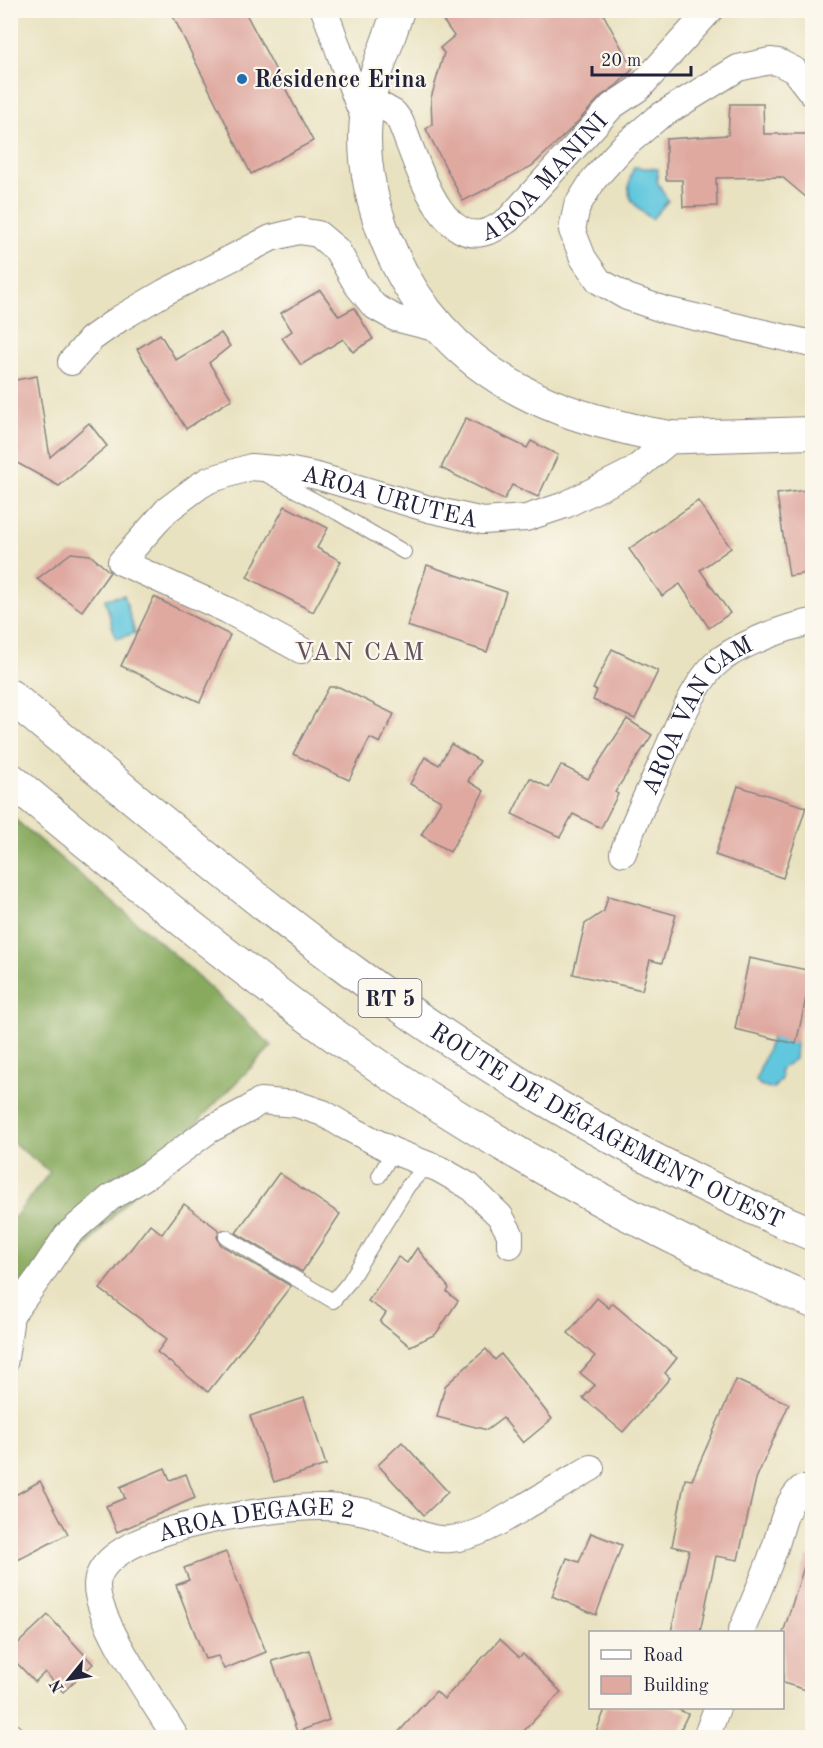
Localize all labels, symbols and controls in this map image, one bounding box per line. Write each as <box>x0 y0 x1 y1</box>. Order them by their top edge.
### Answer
scale bar <box>592 39 691 77</box>
text: 20 m <box>601 52 641 70</box>
place label: Résidence Erina <box>254 69 427 93</box>
marker: Résidence Erina <box>235 72 249 86</box>
street label: AROA MANINI <box>478 109 613 247</box>
street label: AROA URUTEA <box>299 463 480 533</box>
street label: AROA VAN CAM <box>639 633 757 799</box>
district label: VAN CAM <box>294 640 426 666</box>
road number: RT 5 <box>358 979 422 1017</box>
street label: ROUTE DE DÉGAGEMENT OUEST <box>425 1020 787 1234</box>
street label: AROA DEGAGE 2 <box>155 1497 356 1548</box>
legend <box>589 1631 784 1709</box>
text: Road <box>643 1647 683 1665</box>
north arrow <box>39 1649 99 1709</box>
text: N <box>47 1676 68 1695</box>
text: Building <box>643 1677 709 1695</box>

